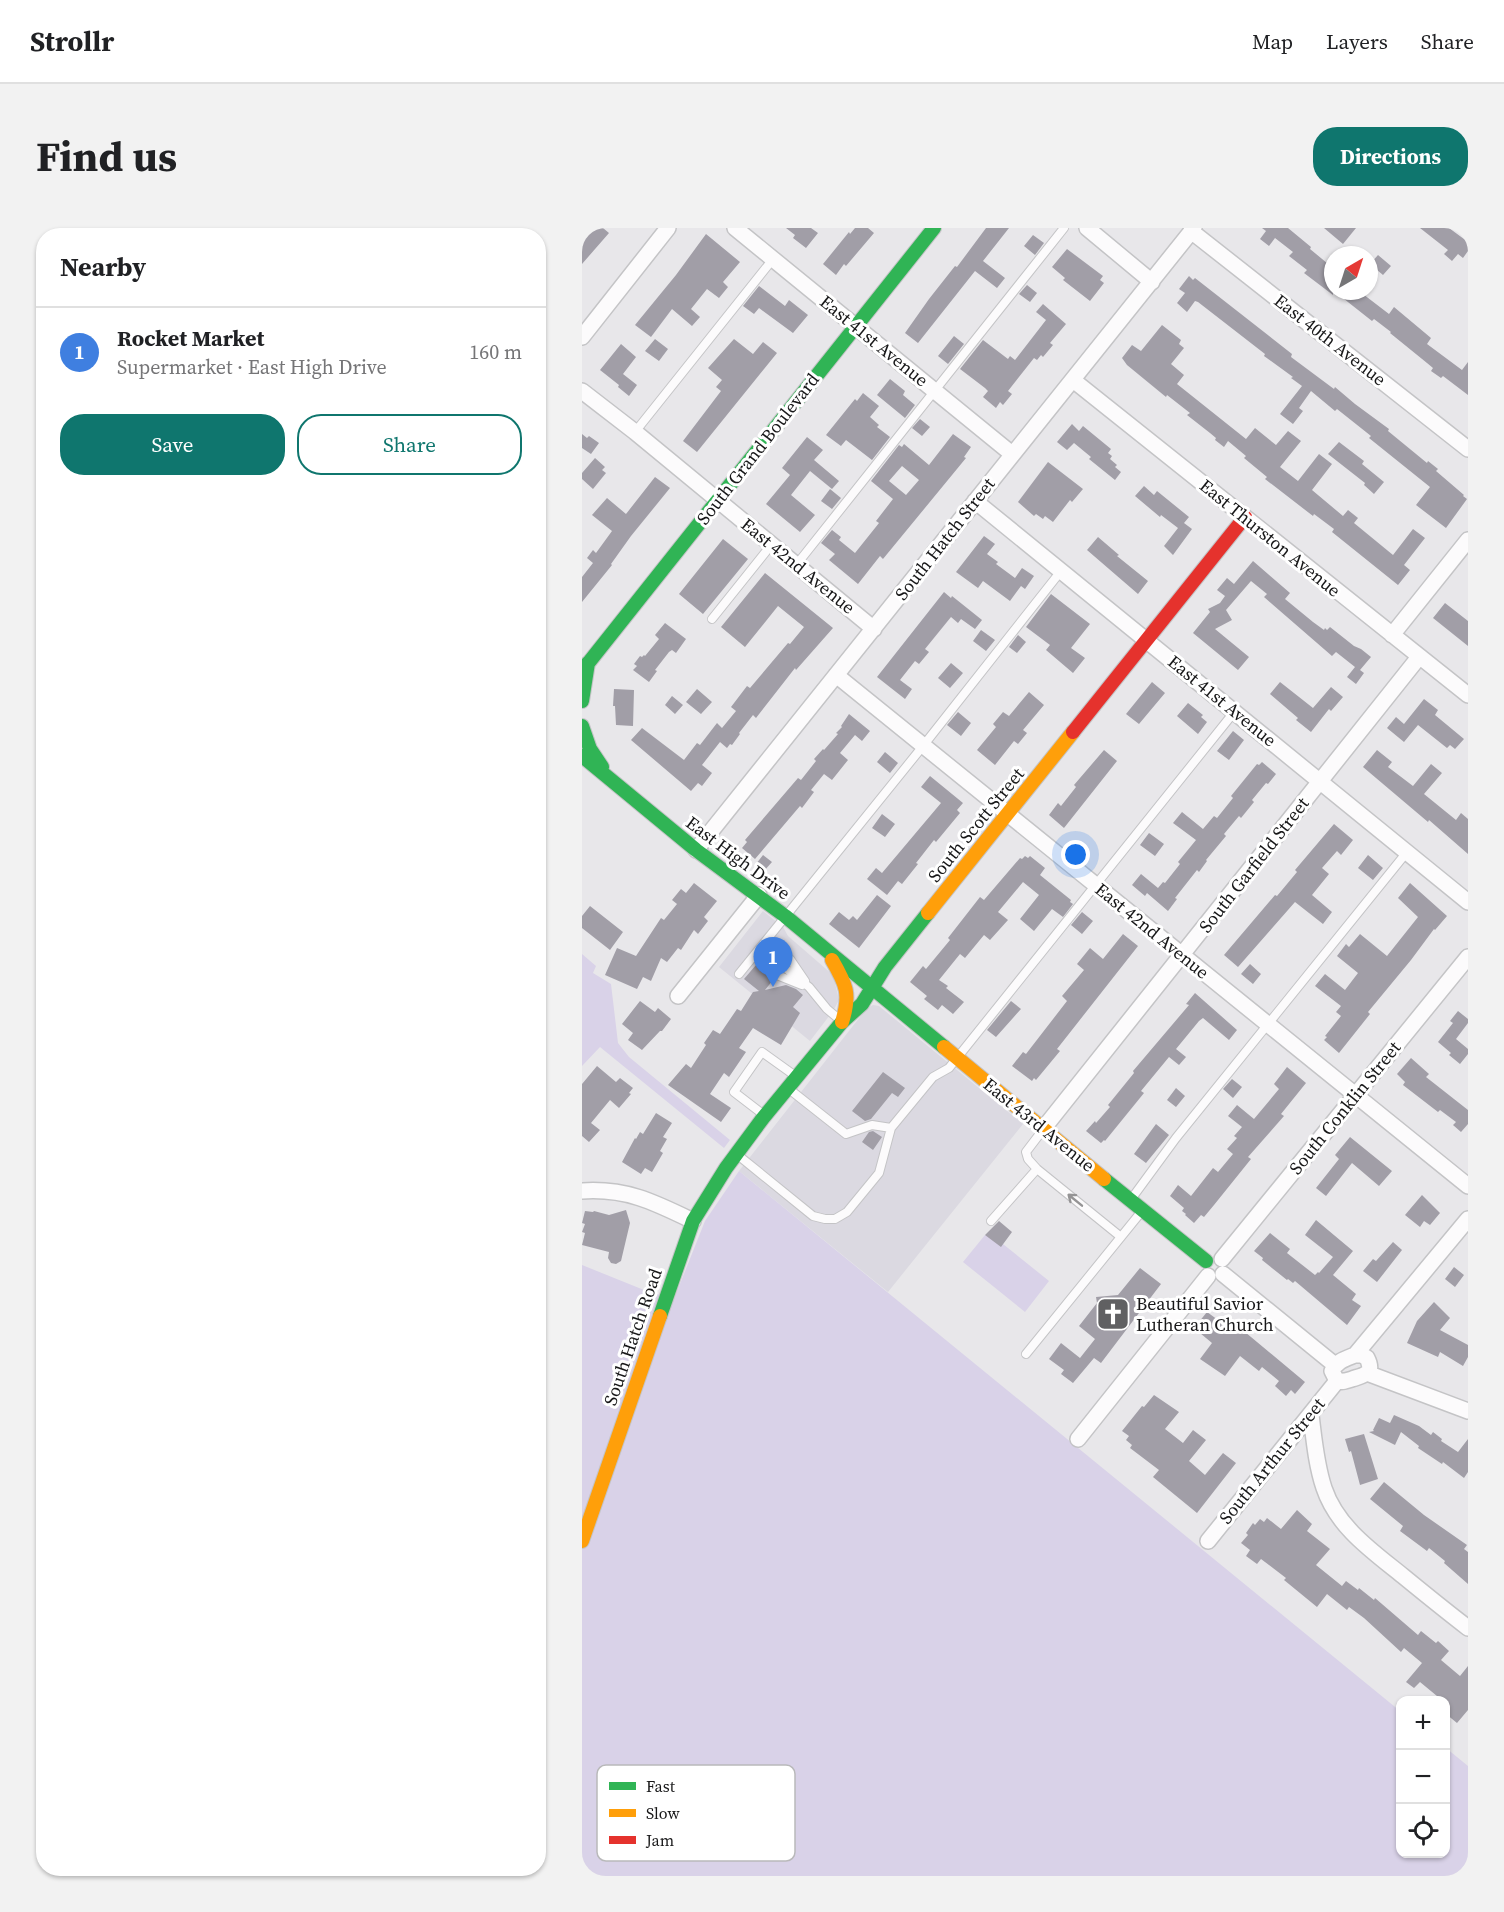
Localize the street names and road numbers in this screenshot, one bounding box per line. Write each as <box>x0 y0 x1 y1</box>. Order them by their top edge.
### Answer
street label: East 40th Avenue <box>1269 288 1392 391</box>
street label: East 41st Avenue <box>815 289 934 392</box>
street label: South Grand Boulevard <box>691 368 825 530</box>
street label: South Hatch Street <box>889 472 1000 605</box>
street label: East Thurston Avenue <box>1195 473 1346 602</box>
street label: East 42nd Avenue <box>736 512 861 619</box>
street label: East 41st Avenue <box>1163 649 1282 752</box>
street label: South Scott Street <box>922 762 1030 887</box>
street label: South Garfield Street <box>1193 792 1314 938</box>
street label: East High Drive <box>681 810 796 905</box>
street label: East 42nd Avenue <box>1090 877 1215 984</box>
street label: South Conklin Street <box>1283 1036 1406 1180</box>
street label: East 43rd Avenue <box>978 1072 1100 1177</box>
street label: South Hatch Road <box>597 1265 668 1409</box>
street label: South Arthur Street <box>1213 1392 1330 1529</box>

